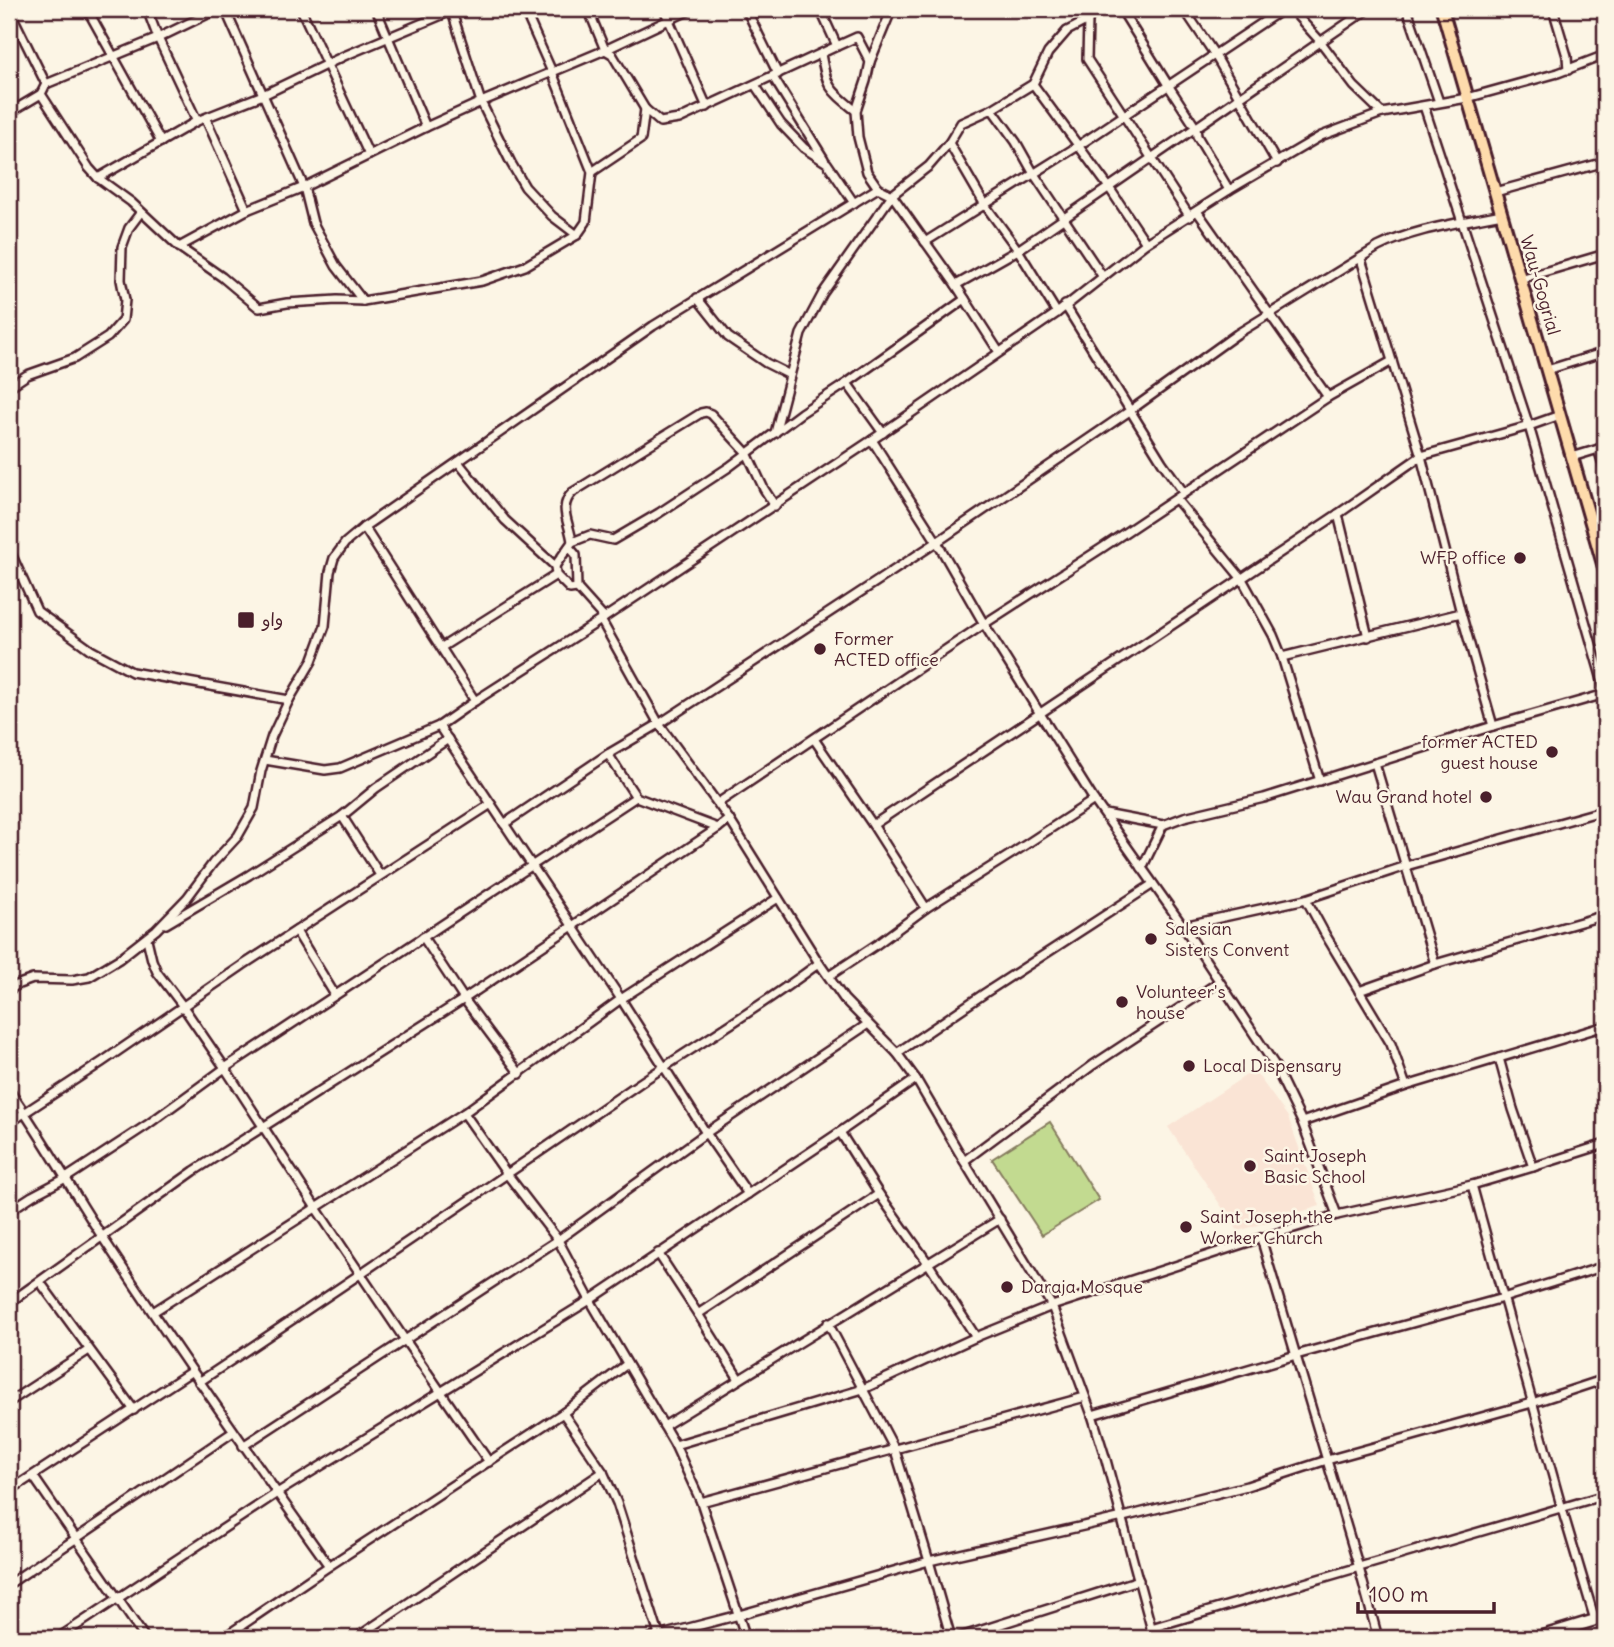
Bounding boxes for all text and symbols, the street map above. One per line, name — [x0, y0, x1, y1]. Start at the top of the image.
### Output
street label: Wau-Gogrial — [1515, 232, 1566, 337]
place label: WFP office — [1420, 546, 1506, 569]
marker: WFP office — [1512, 550, 1528, 566]
place label: واو — [261, 608, 283, 631]
marker: واو — [236, 610, 256, 630]
place label: Former ACTED office — [834, 627, 939, 671]
marker: Former ACTED office — [812, 641, 828, 657]
place label: former ACTED guest house — [1422, 730, 1538, 774]
marker: former ACTED guest house — [1544, 744, 1560, 760]
place label: Wau Grand hotel — [1336, 785, 1472, 808]
marker: Wau Grand hotel — [1478, 789, 1494, 805]
place label: Salesian Sisters Convent — [1165, 917, 1289, 961]
marker: Salesian Sisters Convent — [1143, 931, 1159, 947]
place label: Volunteer's house — [1136, 980, 1226, 1024]
marker: Volunteer's house — [1114, 994, 1130, 1010]
place label: Local Dispensary — [1203, 1054, 1342, 1077]
marker: Local Dispensary — [1181, 1058, 1197, 1074]
place label: Saint Joseph Basic School — [1264, 1144, 1367, 1188]
marker: Saint Joseph Basic School — [1242, 1158, 1258, 1174]
place label: Saint Joseph the Worker Church — [1200, 1205, 1333, 1249]
marker: Saint Joseph the Worker Church — [1178, 1219, 1194, 1235]
place label: Daraja Mosque — [1021, 1275, 1143, 1298]
marker: Daraja Mosque — [999, 1279, 1015, 1295]
scale bar — [1358, 1570, 1495, 1614]
text: 100 m — [1369, 1581, 1428, 1608]

